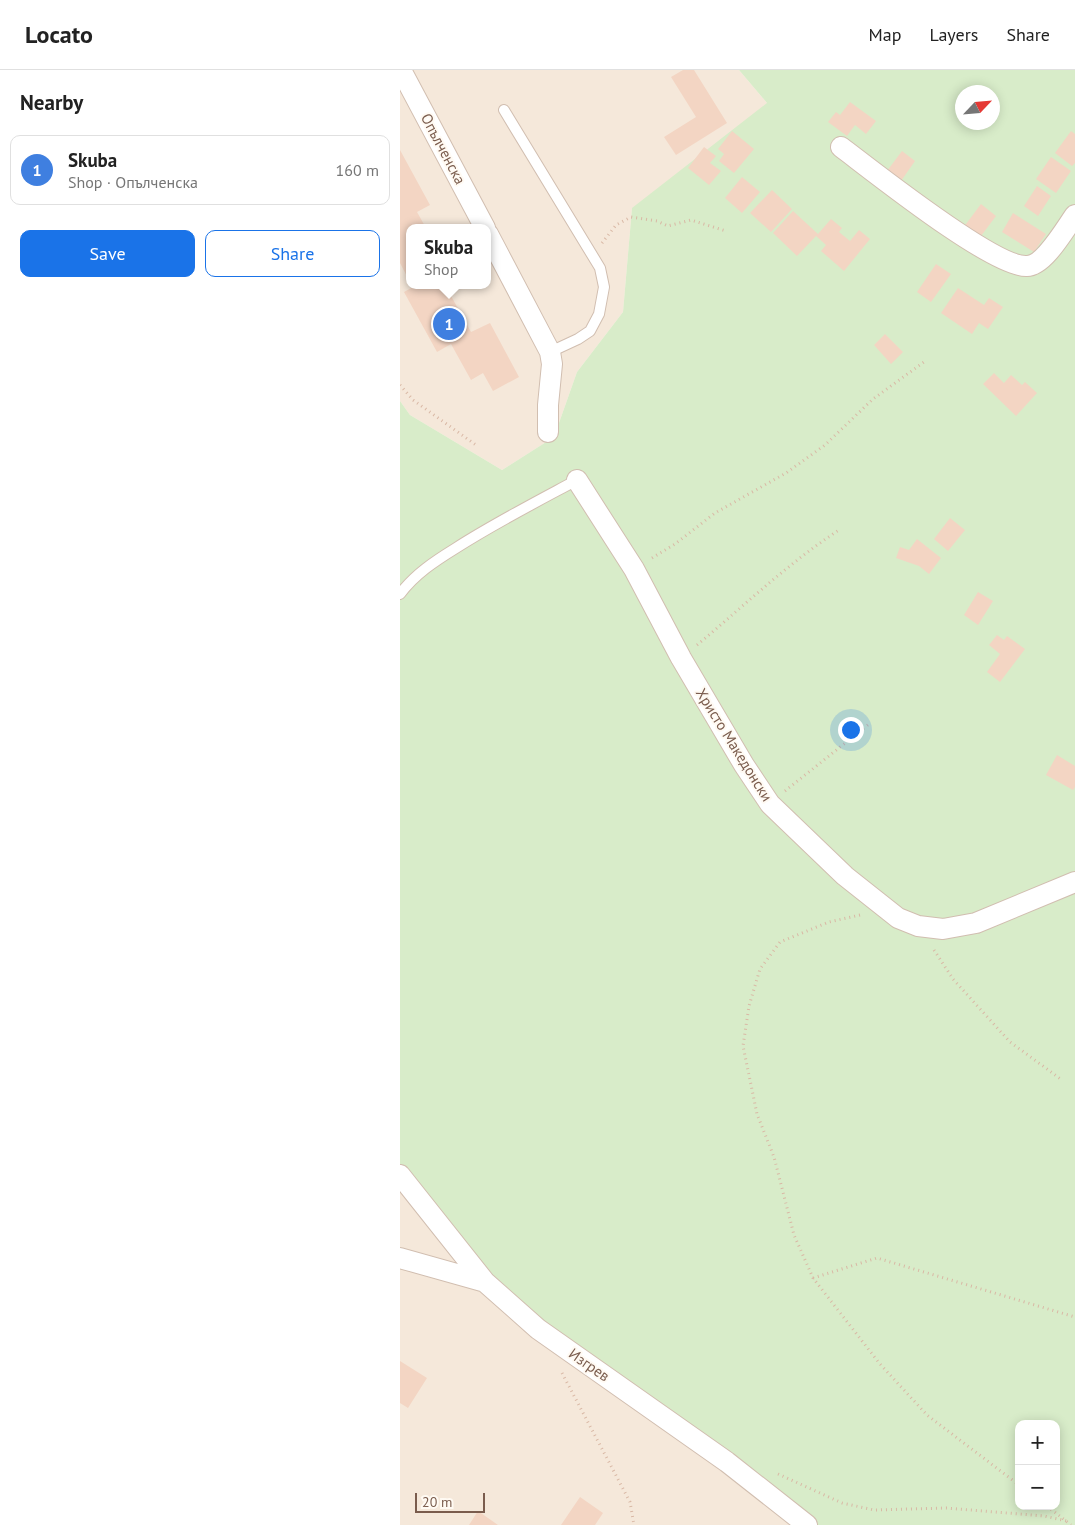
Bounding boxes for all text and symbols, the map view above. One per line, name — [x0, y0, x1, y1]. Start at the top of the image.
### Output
text: Locato — [25, 19, 93, 50]
text: Map — [869, 23, 901, 46]
text: Layers — [929, 23, 978, 46]
text: Share — [1006, 23, 1050, 46]
north arrow — [955, 85, 1000, 130]
text: Nearby — [20, 89, 83, 116]
street label: Опълченска — [417, 110, 470, 187]
text: Skuba — [68, 148, 117, 172]
text: 1 — [32, 160, 42, 180]
text: 160 m — [336, 160, 379, 180]
text: Shop · Опълченска — [68, 172, 198, 192]
popup — [406, 224, 491, 289]
button: Save — [20, 230, 195, 277]
button: Share — [205, 230, 380, 277]
text: Skuba — [424, 235, 473, 259]
text: Shop — [424, 259, 458, 279]
pin: 1 — [433, 305, 465, 343]
street label: Христо Македонски — [692, 685, 777, 805]
your location — [838, 717, 864, 743]
street label: Изгрев — [565, 1344, 613, 1385]
map controls — [1015, 1420, 1060, 1510]
button: + — [1015, 1420, 1060, 1465]
button: − — [1015, 1465, 1060, 1510]
scale bar — [415, 1490, 485, 1513]
text: 20 m — [422, 1493, 452, 1511]

